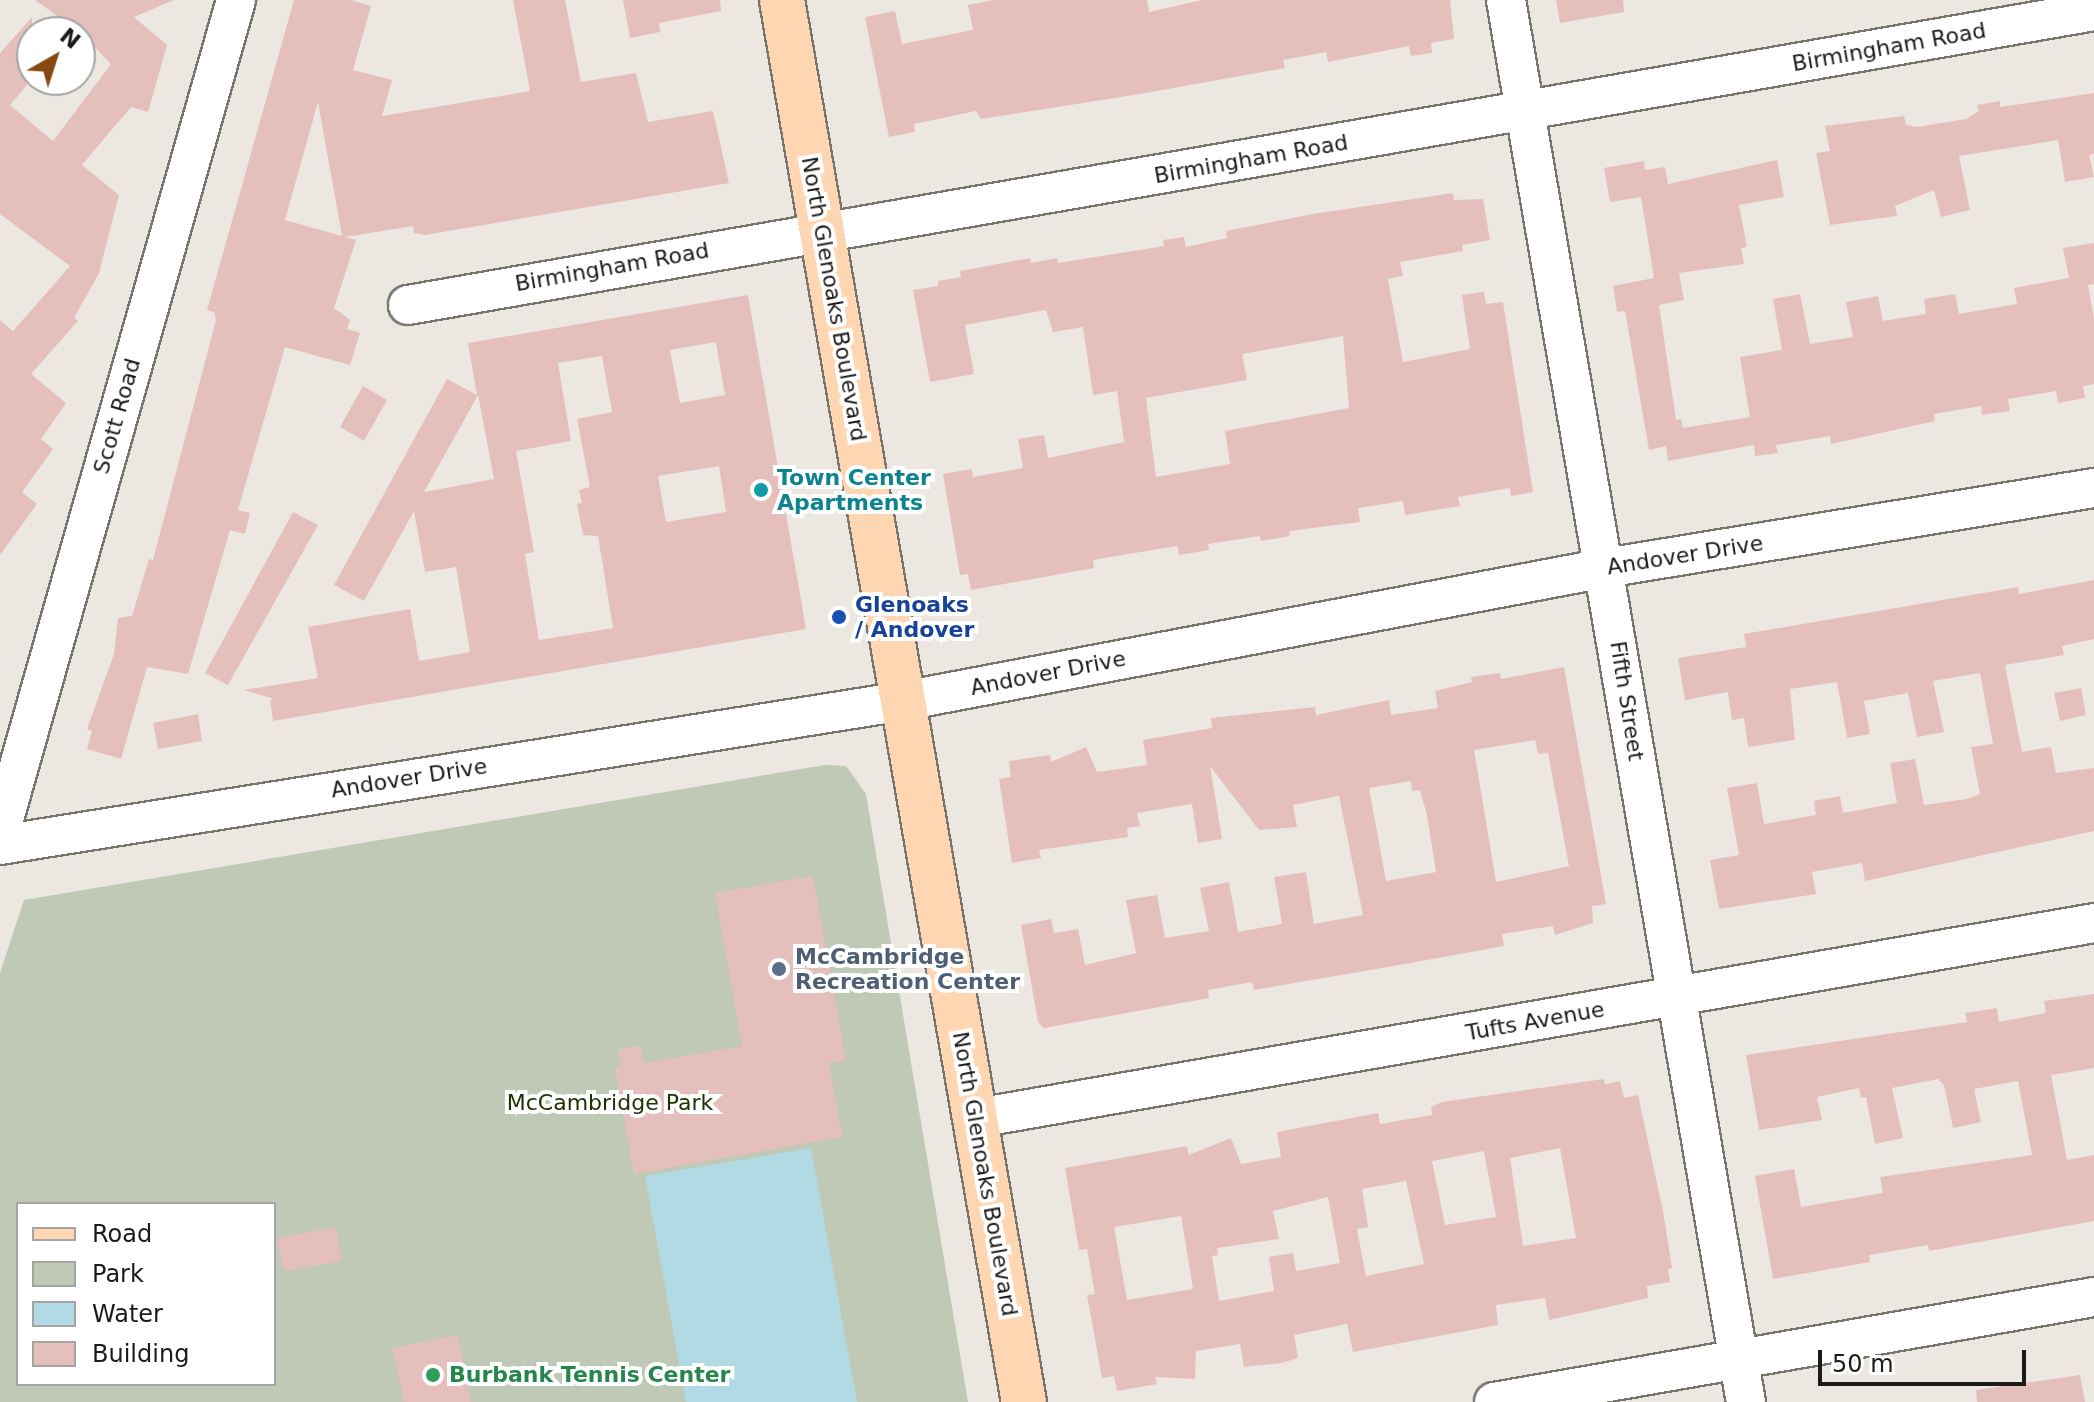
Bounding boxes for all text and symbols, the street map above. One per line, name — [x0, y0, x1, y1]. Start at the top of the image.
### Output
north arrow — [16, 16, 96, 96]
street label: Birmingham Road — [1790, 17, 1988, 77]
text: N — [55, 23, 85, 54]
street label: Birmingham Road — [1152, 129, 1350, 189]
street label: North Glenoaks Boulevard — [796, 155, 872, 443]
street label: Birmingham Road — [513, 237, 711, 297]
street label: Scott Road — [88, 355, 146, 477]
place label: Town Center Apartments — [777, 464, 931, 516]
marker: Town Center Apartments — [752, 481, 770, 499]
street label: Andover Drive — [1605, 530, 1765, 580]
place label: Glenoaks / Andover — [855, 591, 974, 642]
marker: Glenoaks / Andover — [830, 608, 848, 626]
street label: Fifth Street — [1605, 639, 1649, 763]
street label: Andover Drive — [968, 645, 1128, 701]
street label: Andover Drive — [329, 753, 489, 803]
place label: McCambridge Recreation Center — [795, 943, 1020, 994]
marker: McCambridge Recreation Center — [770, 960, 788, 978]
street label: Tufts Avenue — [1464, 996, 1606, 1046]
street label: North Glenoaks Boulevard — [947, 1030, 1023, 1318]
park label: McCambridge Park — [507, 1090, 713, 1116]
legend — [16, 1202, 276, 1386]
text: Road — [92, 1220, 152, 1248]
text: Park — [92, 1260, 144, 1288]
text: Water — [92, 1300, 163, 1328]
scale bar — [1822, 1334, 2030, 1384]
text: Building — [92, 1340, 189, 1368]
text: 50 m — [1832, 1350, 1894, 1378]
place label: Burbank Tennis Center — [449, 1362, 730, 1388]
marker: Burbank Tennis Center — [424, 1366, 442, 1384]

